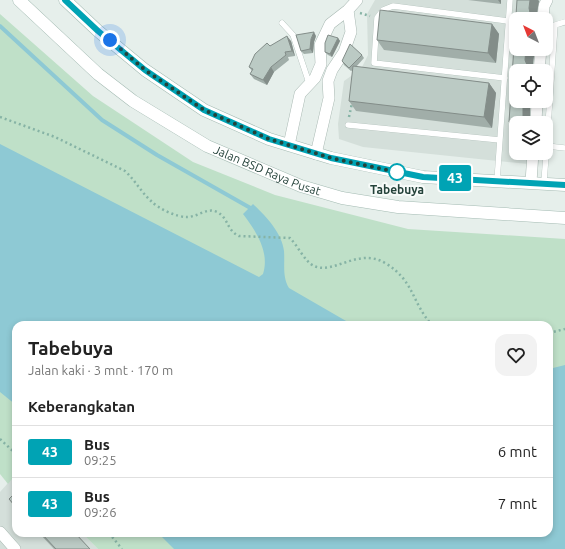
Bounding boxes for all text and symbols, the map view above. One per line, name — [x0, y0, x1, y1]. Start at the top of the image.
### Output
north arrow — [509, 12, 553, 56]
map controls — [509, 12, 553, 160]
your location — [100, 30, 120, 50]
button: locate — [509, 64, 553, 108]
button: layers — [509, 116, 553, 160]
street label: Jalan BSD Raya Pusat — [212, 143, 323, 197]
marker: Tabebuya — [388, 163, 406, 181]
line badge: 43 — [437, 165, 473, 191]
text: 43 — [447, 170, 463, 186]
place label: Tabebuya — [370, 183, 424, 196]
button: heart — [495, 334, 537, 376]
text: Tabebuya — [28, 337, 113, 359]
text: Jalan kaki · 3 mnt · 170 m — [28, 363, 173, 377]
text: Keberangkatan — [28, 398, 135, 415]
text: Bus — [84, 436, 110, 453]
text: 6 mnt — [498, 443, 537, 460]
text: 43 — [42, 444, 58, 460]
text: 09:25 — [84, 453, 117, 467]
text: Bus — [84, 488, 110, 505]
text: 7 mnt — [498, 495, 537, 512]
text: 43 — [42, 496, 58, 512]
text: 09:26 — [84, 505, 117, 519]

